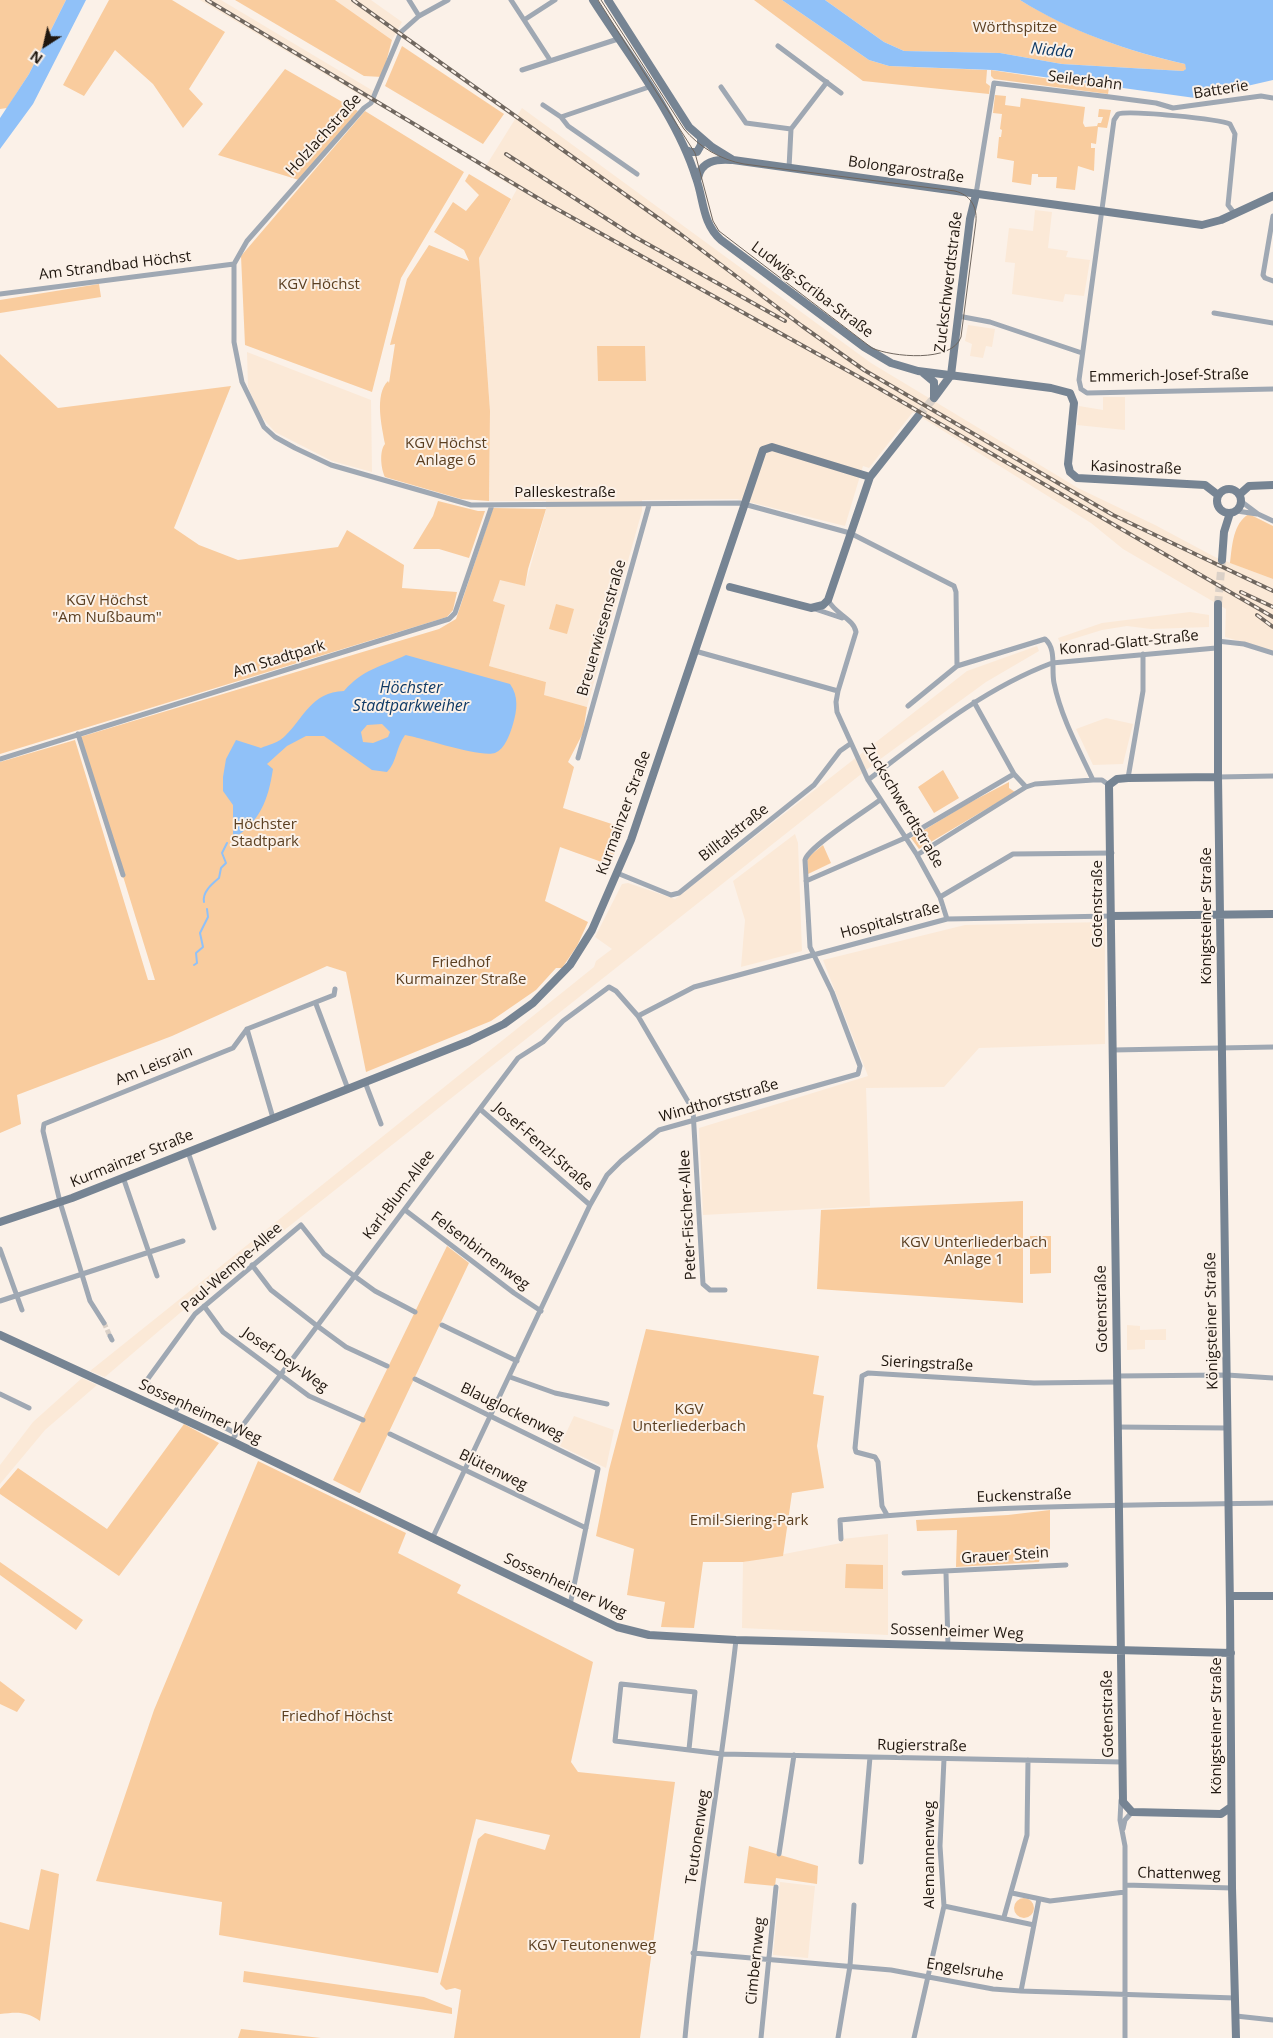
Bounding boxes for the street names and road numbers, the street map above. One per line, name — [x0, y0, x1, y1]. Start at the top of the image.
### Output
street label: Seilerbahn — [1047, 68, 1123, 94]
street label: Batterie — [1192, 77, 1250, 103]
street label: Holzlachstraße — [282, 90, 366, 180]
street label: Bolongarostraße — [847, 153, 965, 187]
street label: Zuckschwerdtstraße — [931, 211, 967, 353]
street label: Ludwig-Scriba-Straße — [747, 238, 877, 342]
street label: Am Strandbad Höchst — [38, 248, 192, 284]
street label: Emmerich-Josef-Straße — [1089, 366, 1249, 386]
street label: Kasinostraße — [1090, 457, 1182, 479]
street label: Palleskestraße — [514, 484, 616, 502]
street label: Breuerwiesenstraße — [574, 558, 630, 698]
street label: Konrad-Glatt-Straße — [1058, 627, 1200, 659]
street label: Am Stadtpark — [231, 636, 327, 682]
street label: Zuckschwerdtstraße — [859, 741, 947, 871]
street label: Kurmainzer Straße — [593, 748, 655, 878]
street label: Billtalstraße — [696, 800, 772, 866]
street label: Königsteiner Straße — [1198, 847, 1216, 985]
street label: Gotenstraße — [1089, 860, 1107, 948]
street label: Hospitalstraße — [838, 899, 942, 943]
street label: Am Leisrain — [113, 1042, 195, 1090]
street label: Windthorststraße — [657, 1075, 781, 1127]
street label: Josef-Fenzl-Straße — [490, 1099, 596, 1195]
street label: Kurmainzer Straße — [68, 1126, 196, 1192]
street label: Karl-Blum-Allee — [359, 1147, 439, 1243]
street label: Peter-Fischer-Allee — [676, 1149, 700, 1281]
street label: Felsenbirnenweg — [427, 1208, 533, 1294]
street label: Paul-Wempe-Allee — [178, 1219, 286, 1317]
street label: Königsteiner Straße — [1202, 1252, 1222, 1390]
street label: Gotenstraße — [1092, 1265, 1112, 1353]
street label: Josef-Dey-Weg — [239, 1324, 331, 1396]
street label: Sieringstraße — [880, 1353, 974, 1375]
street label: Sossenheimer Weg — [136, 1376, 264, 1448]
street label: Blauglockenweg — [457, 1379, 567, 1445]
street label: Blütenweg — [456, 1446, 530, 1494]
street label: Euckenstraße — [976, 1485, 1072, 1507]
street label: Grauer Stein — [960, 1544, 1050, 1568]
street label: Sossenheimer Weg — [501, 1550, 629, 1622]
street label: Sossenheimer Weg — [890, 1621, 1024, 1643]
street label: Königsteiner Straße — [1208, 1657, 1226, 1795]
street label: Gotenstraße — [1098, 1670, 1118, 1758]
street label: Rugierstraße — [877, 1736, 967, 1756]
street label: Teutonenweg — [682, 1789, 714, 1885]
street label: Alemannenweg — [921, 1801, 939, 1909]
street label: Chattenweg — [1137, 1864, 1221, 1884]
street label: Cimbernweg — [742, 1916, 770, 2006]
street label: Engelsruhe — [925, 1955, 1005, 1985]

